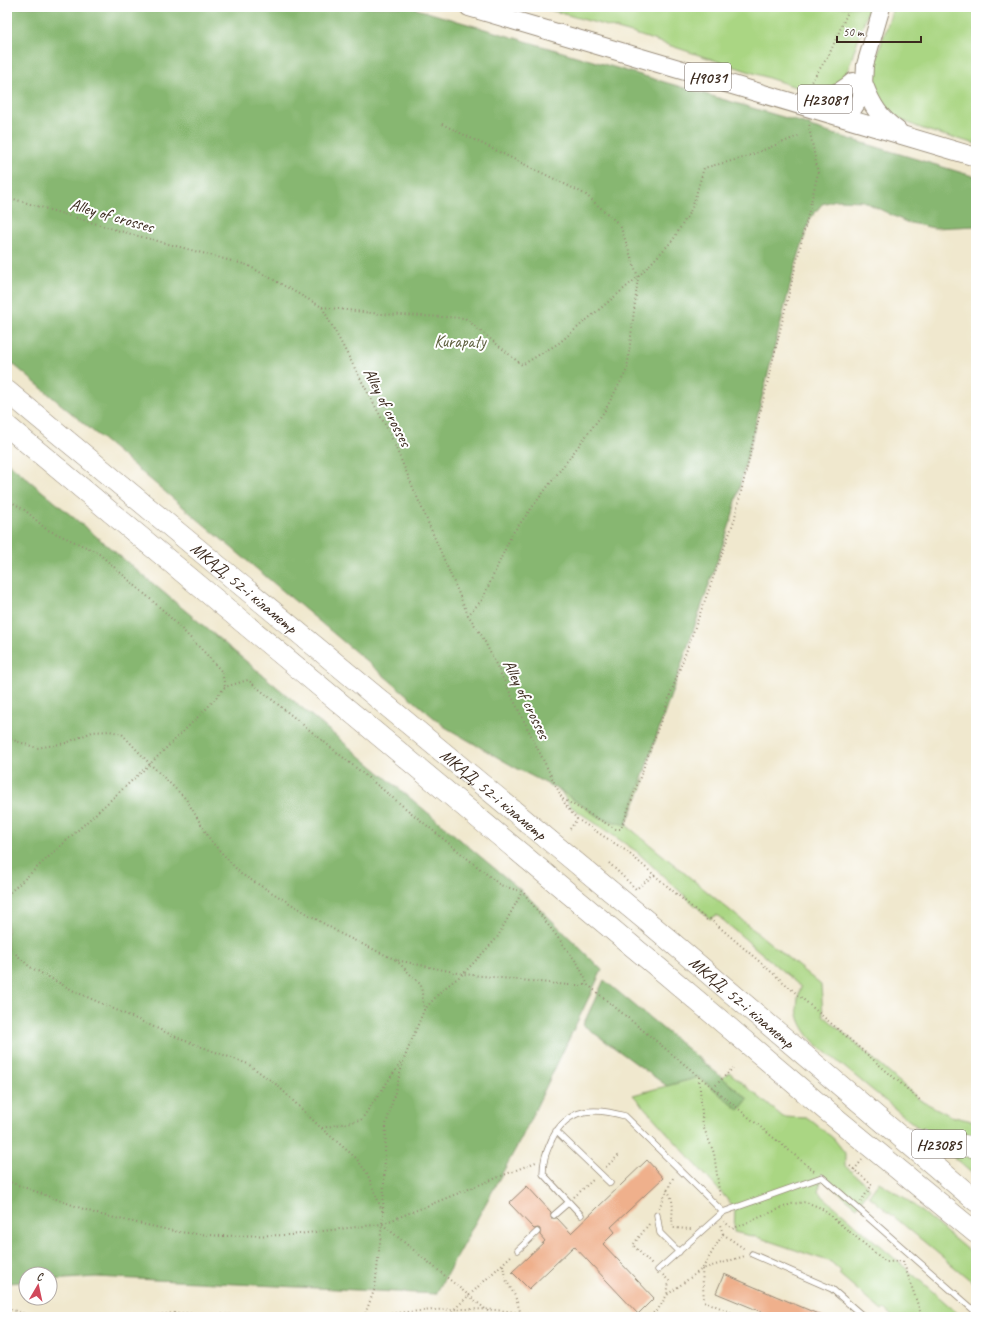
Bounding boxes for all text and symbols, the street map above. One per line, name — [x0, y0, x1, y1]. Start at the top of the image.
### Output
scale bar — [837, 18, 921, 44]
text: 50 m — [843, 24, 865, 40]
road number: Н9031 — [685, 63, 731, 91]
road number: Н23081 — [798, 85, 852, 113]
street label: Alley of crosses — [68, 194, 158, 238]
park label: Kurapaty — [434, 331, 487, 352]
street label: Alley of crosses — [359, 364, 417, 452]
street label: МКАД, 52-і кіламетр — [186, 538, 303, 639]
street label: Alley of crosses — [498, 656, 556, 744]
street label: МКАД, 52-і кіламетр — [436, 744, 552, 846]
street label: МКАД, 52-і кіламетр — [685, 952, 800, 1054]
road number: Н23085 — [912, 1130, 966, 1158]
north arrow — [18, 1266, 58, 1306]
text: С — [36, 1269, 45, 1284]

